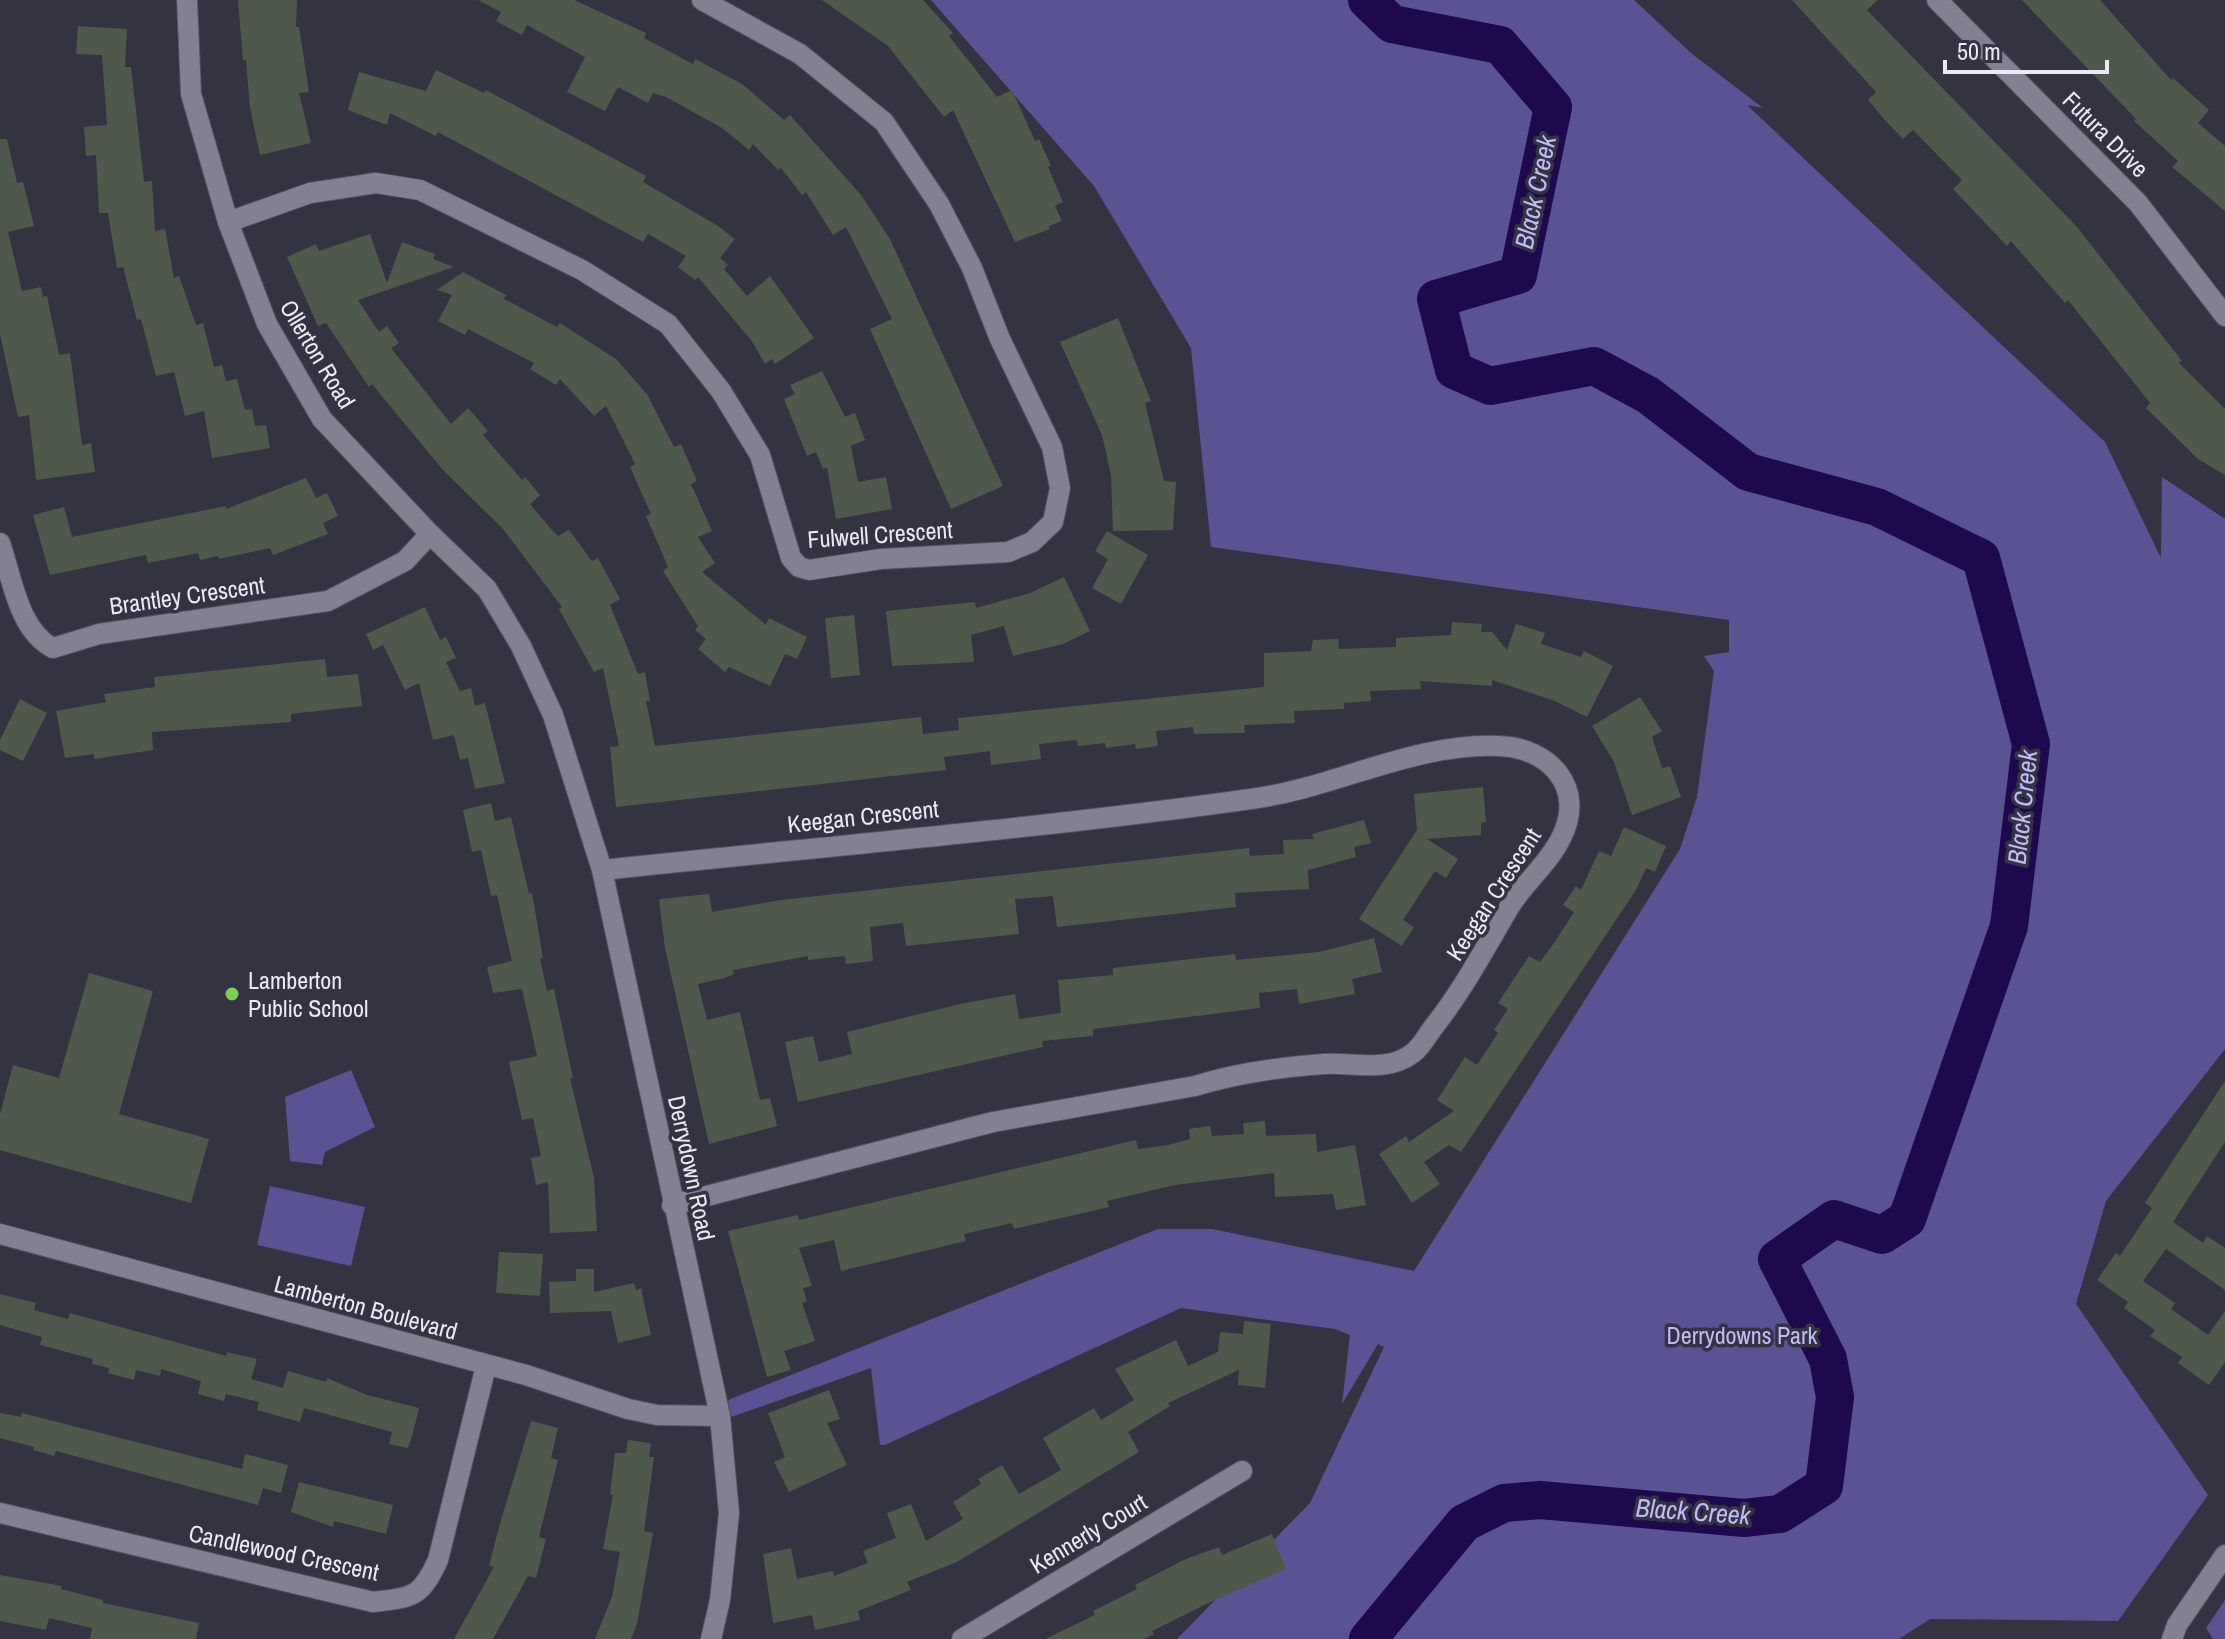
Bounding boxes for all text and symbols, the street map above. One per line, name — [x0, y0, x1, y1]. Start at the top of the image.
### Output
scale bar — [1945, 24, 2107, 74]
text: 50 m — [1957, 35, 2001, 67]
street label: Futura Drive — [2056, 84, 2156, 184]
water label: Black Creek — [1506, 131, 1564, 252]
street label: Ollerton Road — [273, 294, 363, 414]
street label: Fulwell Crescent — [806, 513, 954, 555]
street label: Brantley Crescent — [107, 568, 267, 622]
water label: Black Creek — [1999, 747, 2046, 866]
street label: Keegan Crescent — [786, 792, 941, 840]
street label: Keegan Crescent — [1438, 821, 1548, 966]
place label: Lamberton Public School — [248, 964, 368, 1024]
marker: Lamberton Public School — [223, 985, 241, 1003]
street label: Derrydown Road — [661, 1092, 723, 1244]
street label: Lamberton Boulevard — [271, 1267, 461, 1347]
park label: Derrydowns Park — [1667, 1319, 1818, 1351]
street label: Kennerly Court — [1024, 1485, 1153, 1581]
water label: Black Creek — [1634, 1490, 1753, 1533]
street label: Candlewood Crescent — [186, 1516, 383, 1588]

